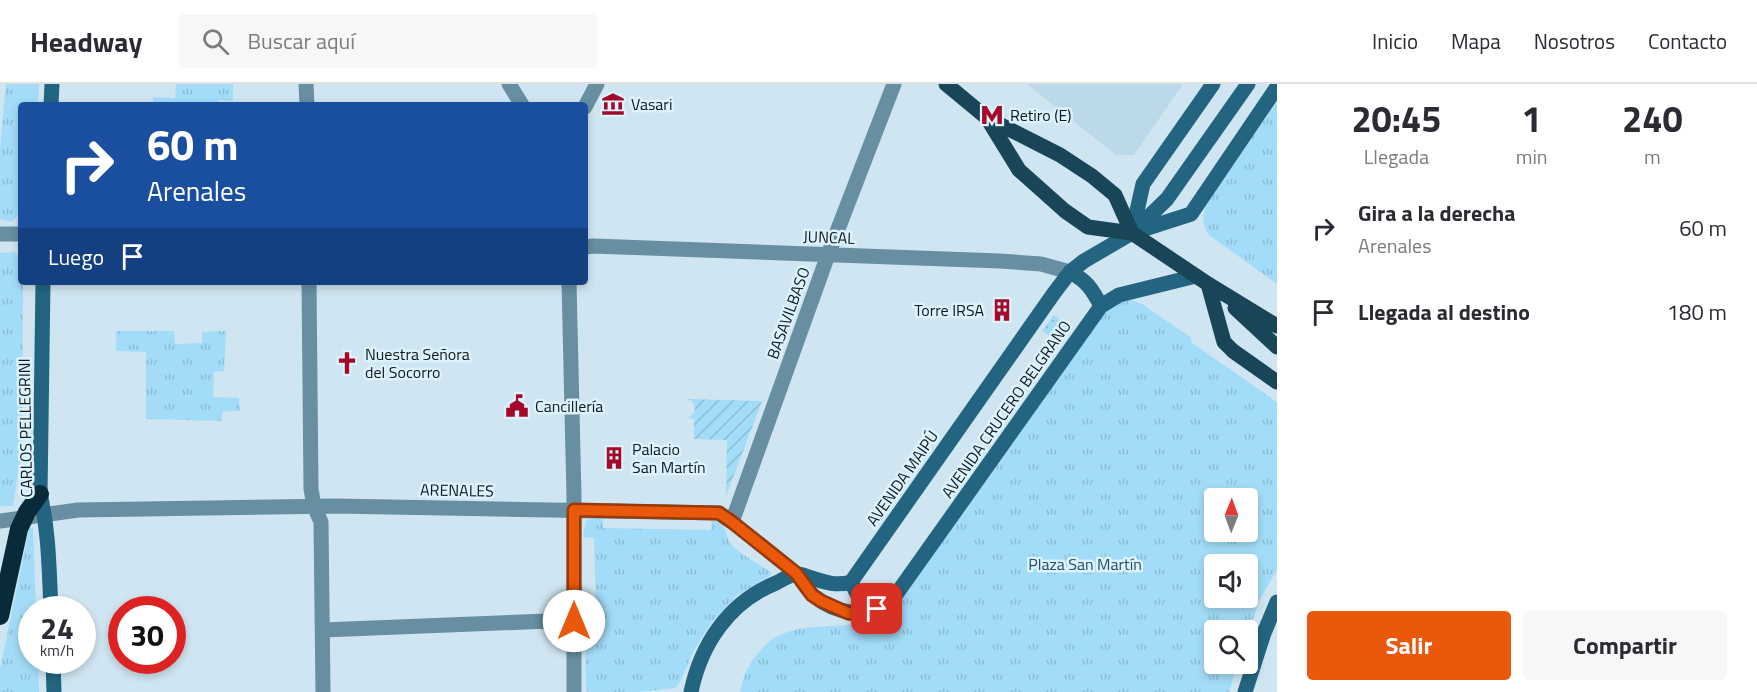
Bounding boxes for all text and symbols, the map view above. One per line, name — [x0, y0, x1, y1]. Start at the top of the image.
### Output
search box — [178, 14, 598, 68]
text: Headway — [30, 20, 142, 63]
text: Buscar aquí — [247, 24, 355, 58]
icon: search — [199, 25, 232, 58]
text: Inicio — [1372, 25, 1418, 57]
text: Mapa — [1451, 25, 1501, 57]
text: Nosotros — [1534, 25, 1615, 57]
text: Contacto — [1648, 25, 1727, 57]
museum icon: Vasari — [600, 91, 626, 117]
text: 20:45 — [1351, 91, 1441, 146]
text: 1 — [1522, 91, 1542, 146]
text: 240 — [1622, 91, 1683, 146]
place label: Vasari — [631, 92, 672, 116]
metro station icon: Retiro (E) — [979, 102, 1005, 128]
place label: Retiro (E) — [1010, 103, 1072, 127]
text: 60 m — [147, 112, 239, 176]
icon: right — [48, 126, 126, 204]
text: Llegada — [1364, 141, 1429, 172]
text: min — [1516, 141, 1548, 172]
text: m — [1644, 141, 1661, 172]
text: Arenales — [147, 170, 246, 211]
text: Gira a la derecha — [1358, 196, 1515, 230]
text: 60 m — [1679, 211, 1727, 245]
icon: right — [1307, 212, 1340, 245]
street label: JUNCAL — [803, 224, 856, 250]
text: Arenales — [1358, 230, 1432, 261]
text: Luego — [48, 240, 104, 274]
icon: arrive — [116, 240, 149, 273]
street label: BASAVILBASO — [760, 264, 816, 362]
text: Llegada al destino — [1358, 295, 1530, 329]
text: 180 m — [1667, 295, 1727, 329]
icon: arrive — [1307, 296, 1340, 329]
building icon: Torre IRSA — [989, 297, 1015, 323]
place label: Torre IRSA — [914, 298, 984, 322]
street label: AVENIDA CRUCERO BELGRANO — [935, 315, 1077, 503]
place label: Nuestra Señora del Socorro — [365, 342, 470, 384]
church icon: Nuestra Señora del Socorro — [334, 350, 360, 376]
street label: CARLOS PELLEGRINI — [12, 358, 38, 498]
public building icon: Cancillería — [504, 393, 530, 419]
place label: Cancillería — [535, 394, 603, 418]
street label: AVENIDA MAIPÚ — [860, 425, 944, 531]
place label: Palacio San Martín — [632, 437, 706, 479]
building icon: Palacio San Martín — [601, 445, 627, 471]
street label: ARENALES — [420, 477, 494, 503]
north arrow — [1204, 488, 1258, 542]
map controls — [1204, 488, 1258, 674]
park label: Plaza San Martín — [1028, 552, 1142, 576]
button: sound — [1204, 554, 1258, 608]
pin — [851, 583, 902, 634]
position arrow — [542, 589, 606, 653]
icon: arrive — [860, 592, 893, 625]
speed limit sign: 30 — [108, 596, 186, 674]
text: 24 — [40, 605, 74, 651]
button: Salir — [1307, 611, 1511, 680]
button: Compartir — [1523, 611, 1727, 680]
button: search — [1204, 620, 1258, 674]
text: km/h — [40, 639, 74, 662]

